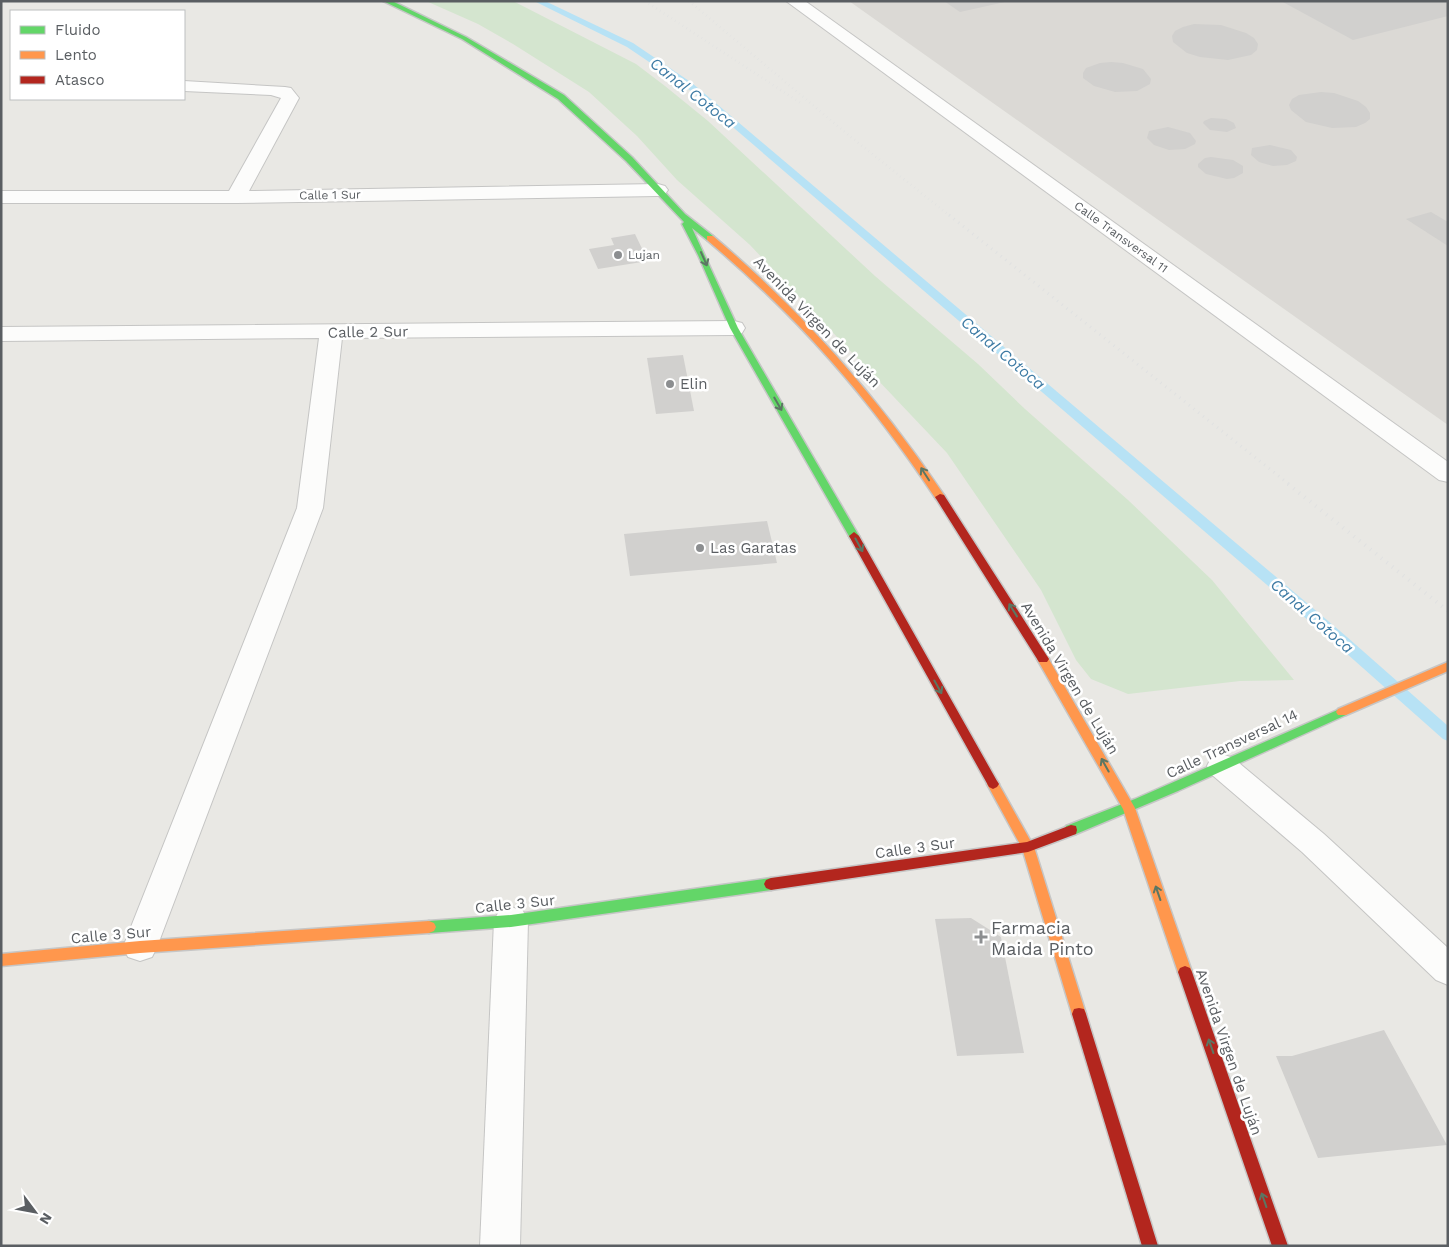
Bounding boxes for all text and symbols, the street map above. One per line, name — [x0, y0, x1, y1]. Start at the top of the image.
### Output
legend — [10, 10, 185, 100]
text: Fluido — [55, 21, 100, 39]
text: Lento — [55, 46, 97, 64]
water label: Canal Cotoca — [646, 54, 740, 133]
text: Atasco — [55, 71, 104, 89]
street label: Calle 1 Sur — [299, 187, 361, 203]
street label: Calle Transversal 11 — [1072, 198, 1170, 276]
place label: Lujan — [628, 248, 660, 262]
marker: Lujan — [612, 249, 624, 261]
one-way arrow — [700, 251, 710, 266]
street label: Avenida Virgen de Luján — [750, 253, 884, 391]
water label: Canal Cotoca — [957, 312, 1049, 394]
street label: Calle 2 Sur — [328, 322, 408, 342]
place label: Elin — [680, 375, 707, 393]
marker: Elin — [664, 378, 676, 390]
one-way arrow — [774, 396, 784, 410]
one-way arrow — [920, 467, 930, 481]
one-way arrow — [854, 537, 864, 552]
place label: Las Garatas — [710, 539, 797, 557]
marker: Las Garatas — [694, 542, 706, 554]
water label: Canal Cotoca — [1267, 575, 1358, 657]
street label: Avenida Virgen de Luján — [1017, 598, 1123, 758]
one-way arrow — [1008, 604, 1018, 618]
one-way arrow — [934, 679, 944, 693]
street label: Calle Transversal 14 — [1163, 706, 1301, 782]
one-way arrow — [1100, 758, 1110, 773]
street label: Calle 3 Sur — [874, 833, 956, 863]
one-way arrow — [1153, 885, 1162, 901]
street label: Calle 3 Sur — [474, 891, 556, 917]
place label: Farmacia Maida Pinto — [991, 917, 1094, 959]
street label: Calle 3 Sur — [70, 923, 152, 947]
marker: Farmacia Maida Pinto — [975, 931, 987, 943]
street label: Avenida Virgen de Luján — [1192, 966, 1266, 1138]
one-way arrow — [1206, 1039, 1215, 1054]
north arrow — [10, 1187, 60, 1237]
one-way arrow — [1259, 1192, 1268, 1208]
text: N — [36, 1210, 56, 1228]

